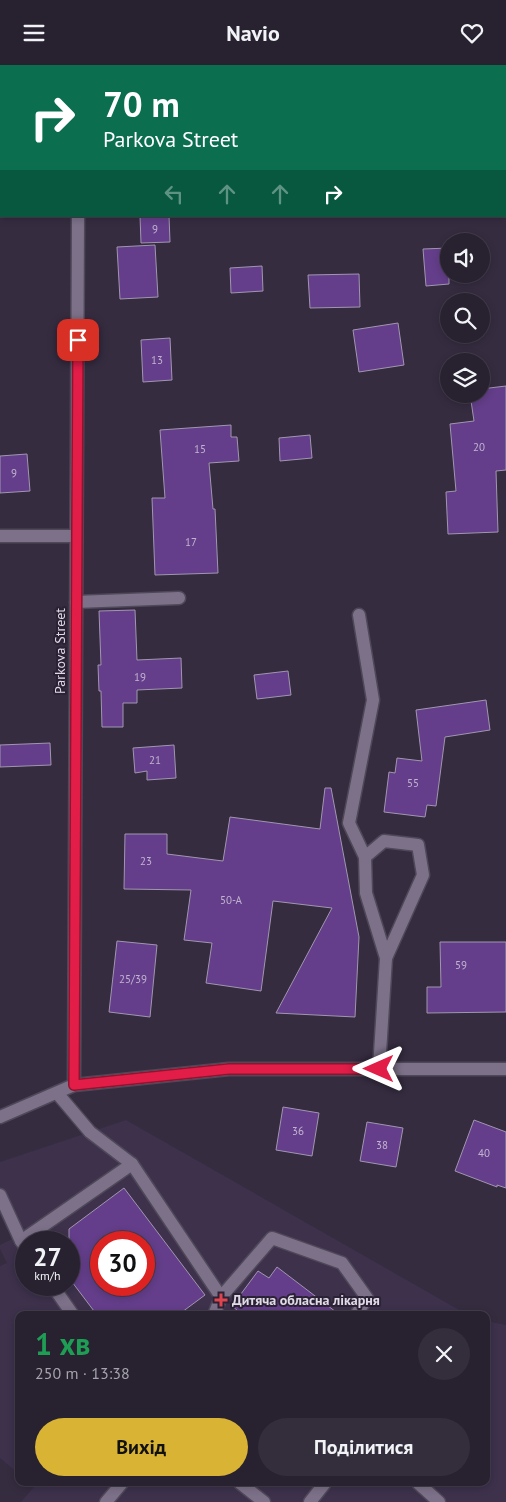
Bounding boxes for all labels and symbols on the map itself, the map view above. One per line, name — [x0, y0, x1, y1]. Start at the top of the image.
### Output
house number: 9 — [152, 222, 158, 236]
pin — [57, 319, 99, 361]
house number: 13 — [151, 353, 163, 367]
house number: 20 — [473, 440, 485, 454]
house number: 15 — [194, 442, 206, 456]
house number: 9 — [11, 466, 17, 480]
house number: 17 — [185, 535, 197, 549]
street label: Parkova Street — [51, 608, 69, 694]
house number: 19 — [134, 670, 146, 684]
house number: 21 — [149, 753, 161, 767]
house number: 55 — [407, 776, 419, 790]
house number: 23 — [140, 854, 152, 868]
house number: 50-А — [220, 893, 243, 907]
house number: 59 — [455, 958, 467, 972]
house number: 25/39 — [119, 972, 147, 986]
position arrow — [352, 1042, 404, 1094]
house number: 36 — [292, 1124, 304, 1138]
house number: 38 — [376, 1138, 388, 1152]
house number: 40 — [478, 1146, 490, 1160]
speed limit sign: 30 — [90, 1231, 155, 1296]
place label: Дитяча обласна лікарня — [232, 1291, 380, 1309]
marker: Дитяча обласна лікарня — [214, 1293, 228, 1307]

